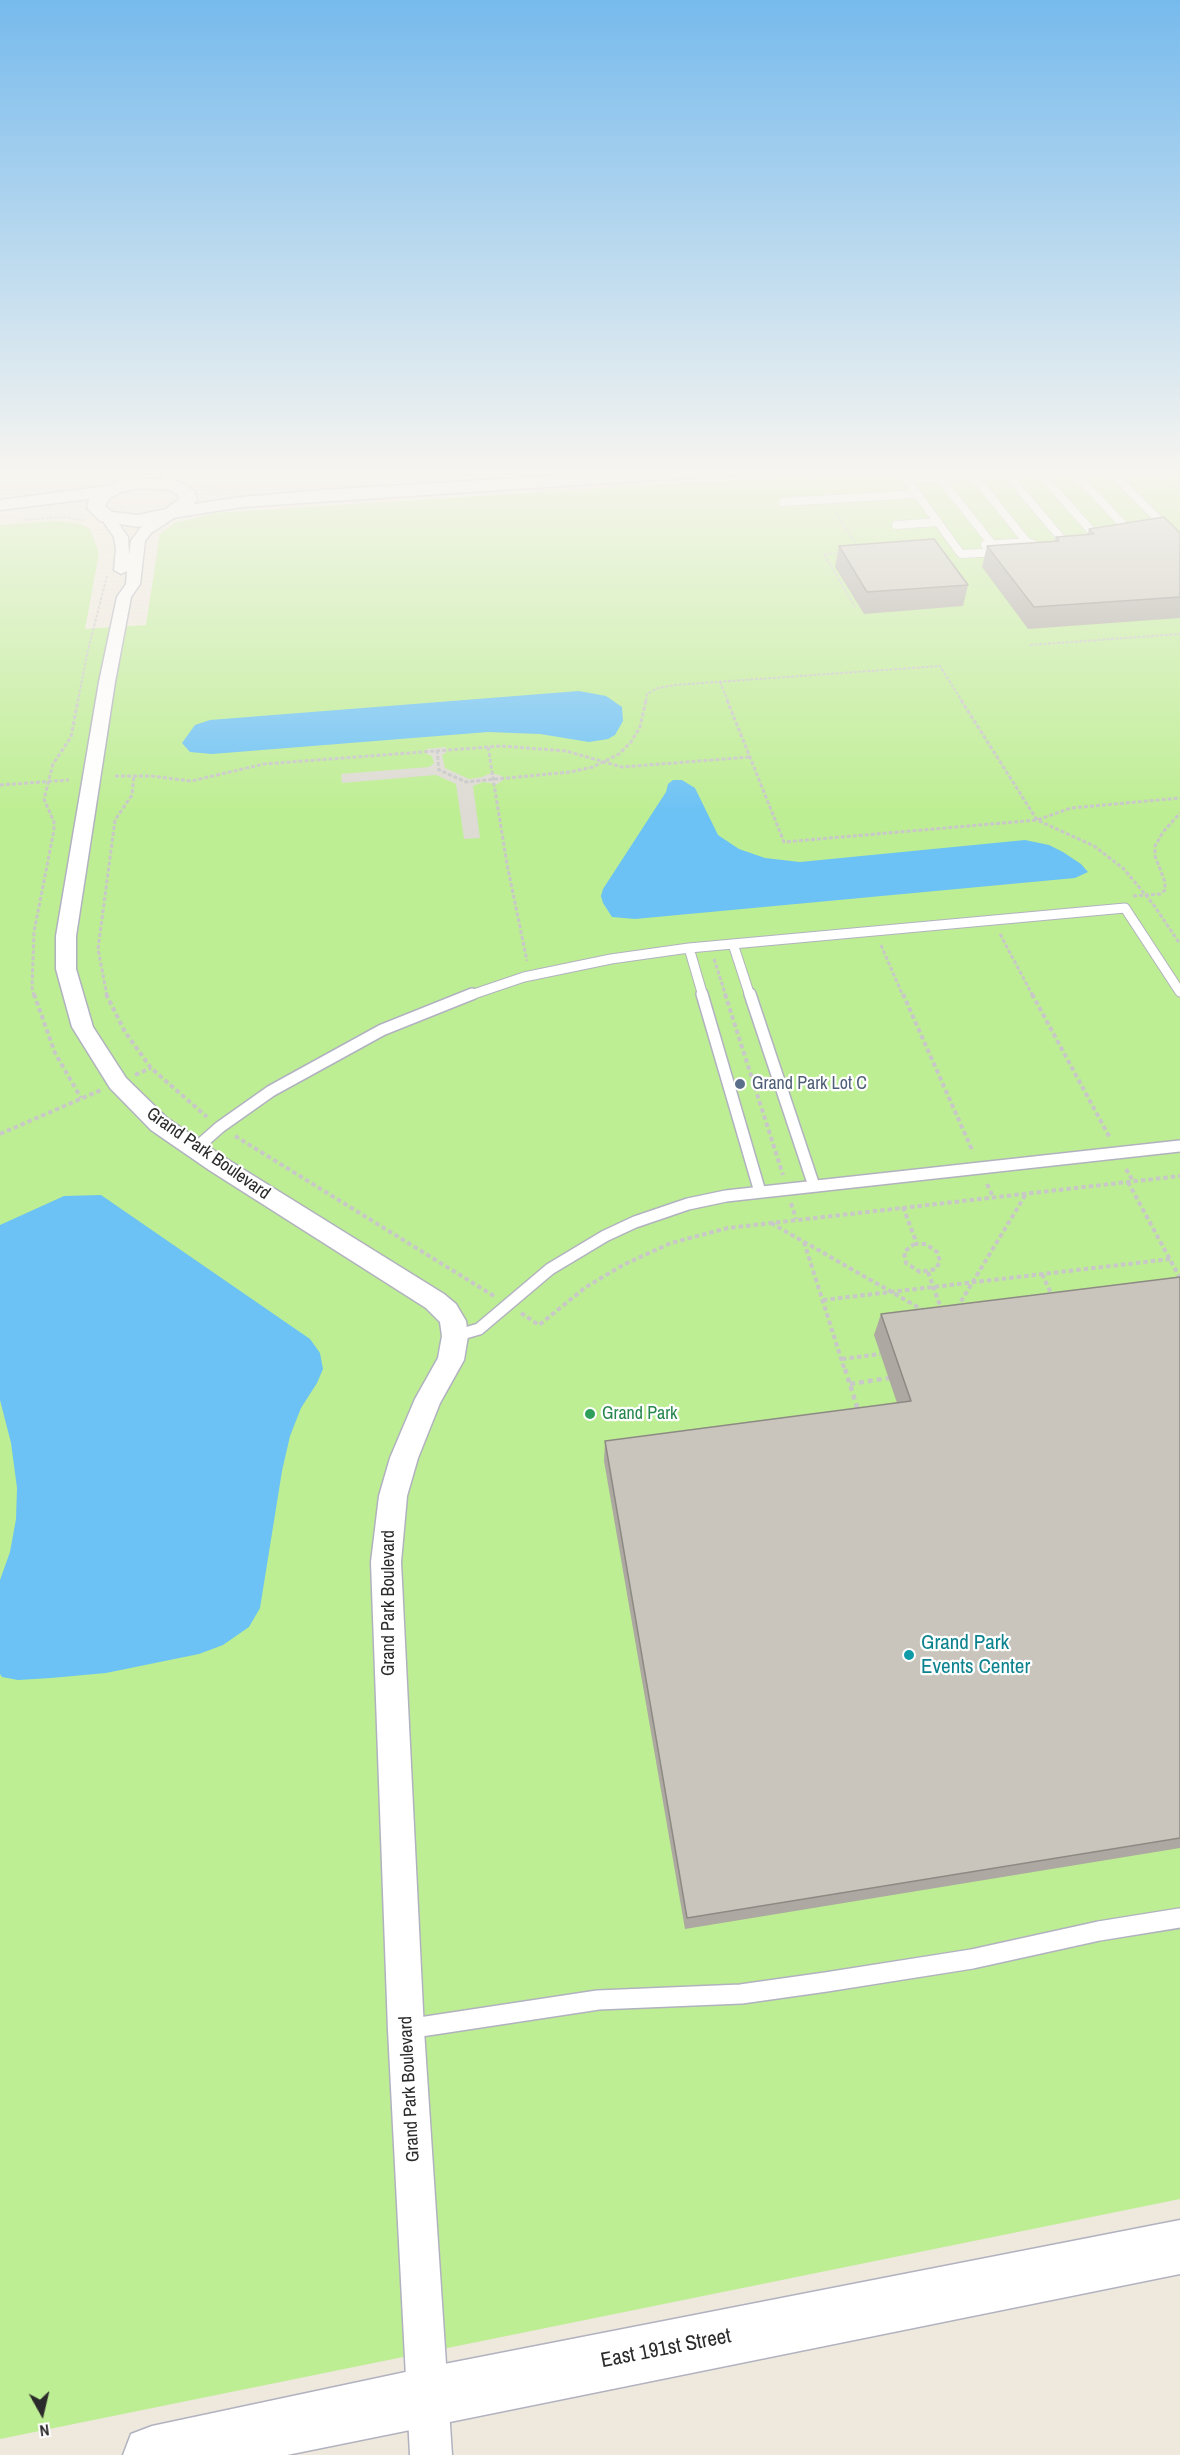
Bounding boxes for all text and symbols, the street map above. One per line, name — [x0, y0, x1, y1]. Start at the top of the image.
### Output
place label: Grand Park Lot C — [752, 1073, 867, 1095]
marker: Grand Park Lot C — [733, 1077, 747, 1091]
street label: Grand Park Boulevard — [142, 1103, 274, 1205]
place label: Grand Park — [602, 1403, 677, 1425]
marker: Grand Park — [583, 1407, 597, 1421]
street label: Grand Park Boulevard — [378, 1530, 400, 1676]
place label: Grand Park Events Center — [921, 1630, 1030, 1680]
marker: Grand Park Events Center — [902, 1648, 916, 1662]
street label: Grand Park Boulevard — [395, 2016, 425, 2162]
street label: East 191st Street — [599, 2324, 733, 2374]
north arrow — [12, 2383, 72, 2443]
text: N — [38, 2419, 51, 2442]

